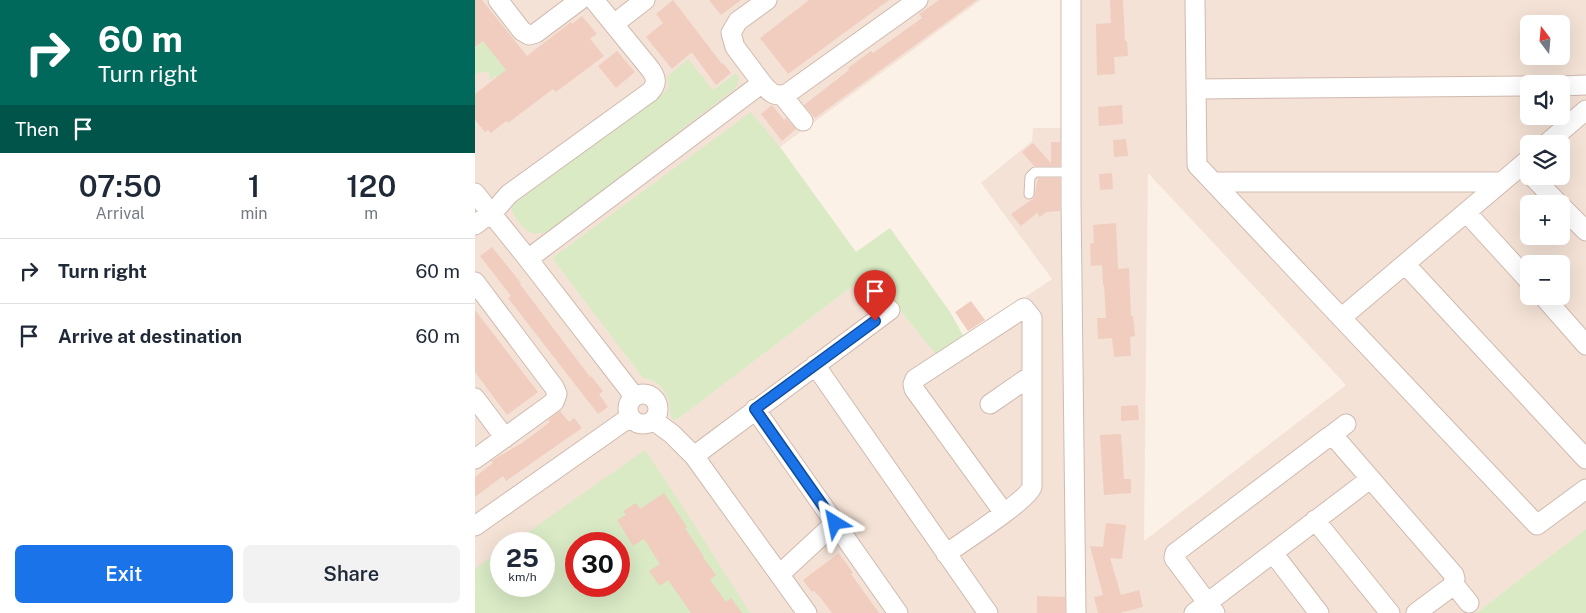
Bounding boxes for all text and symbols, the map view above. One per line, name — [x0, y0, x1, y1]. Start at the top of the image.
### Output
north arrow — [1520, 15, 1570, 65]
map controls — [1520, 15, 1570, 305]
text: 60 m — [98, 19, 183, 60]
icon: right — [15, 20, 80, 85]
text: Turn right — [98, 61, 198, 87]
button: sound — [1520, 75, 1570, 125]
icon: arrive — [69, 115, 97, 143]
text: Then — [15, 118, 59, 140]
button: layers — [1520, 135, 1570, 185]
text: 07:50 — [79, 168, 162, 204]
text: 1 — [248, 168, 260, 204]
text: 120 — [346, 168, 396, 204]
button: + — [1520, 195, 1570, 245]
text: Arrival — [96, 204, 145, 223]
text: min — [240, 204, 268, 223]
text: m — [364, 204, 378, 223]
button: − — [1520, 255, 1570, 305]
icon: right — [15, 257, 43, 285]
text: Turn right — [58, 260, 147, 282]
text: 60 m — [416, 260, 460, 282]
pin — [854, 270, 896, 321]
icon: arrive — [861, 277, 889, 305]
icon: arrive — [15, 322, 43, 350]
text: Arrive at destination — [58, 325, 242, 347]
text: 60 m — [416, 325, 460, 347]
position arrow — [808, 496, 860, 548]
speed limit sign: 30 — [565, 532, 630, 597]
text: 25 — [506, 543, 539, 573]
button: Exit — [15, 545, 233, 603]
button: Share — [243, 545, 460, 603]
text: km/h — [508, 570, 537, 584]

